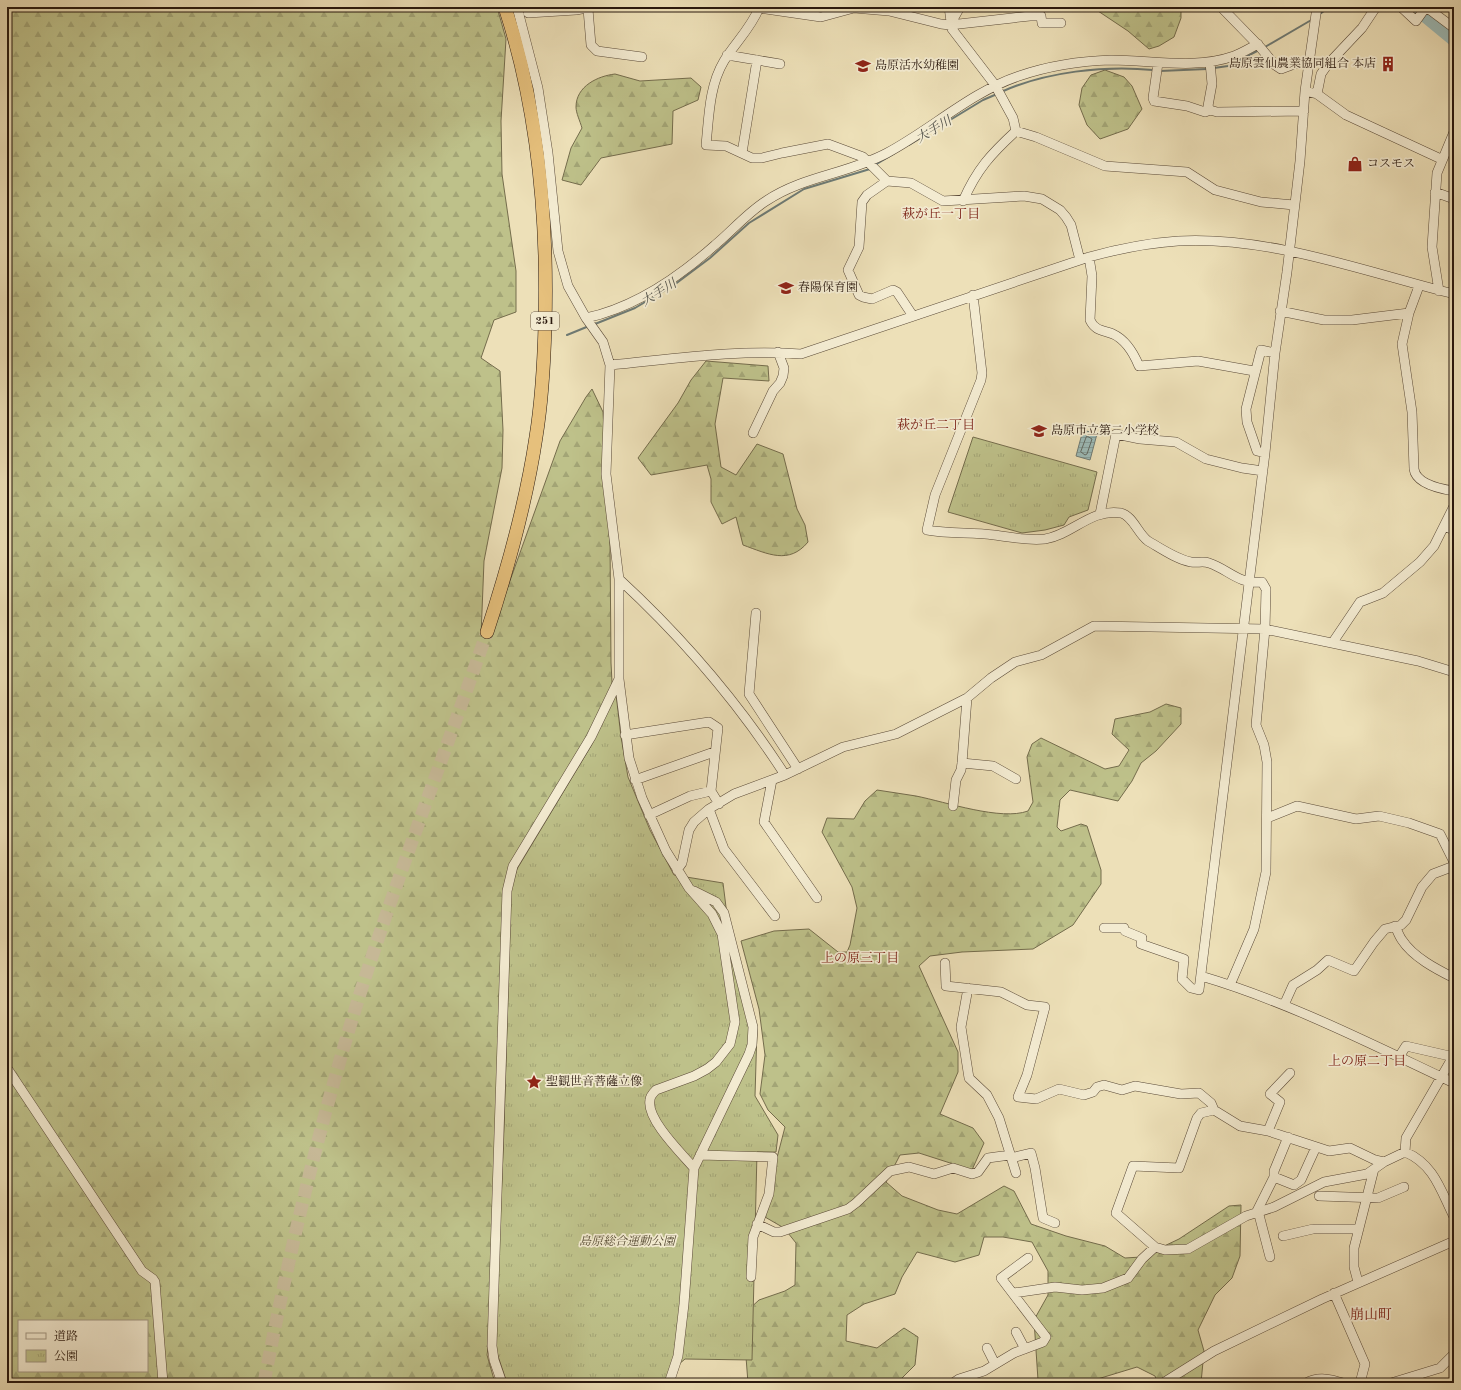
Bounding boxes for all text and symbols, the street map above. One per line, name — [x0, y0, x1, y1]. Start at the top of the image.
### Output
building icon: 島原雲仙農業協同組合 本店 — [1379, 55, 1397, 73]
place label: 島原雲仙農業協同組合 本店 — [1229, 56, 1376, 70]
school or university icon: 島原活水幼稚園 — [854, 57, 872, 75]
place label: 島原活水幼稚園 — [875, 58, 959, 72]
water label: 大手川 — [913, 113, 956, 146]
shop icon: コスモス — [1346, 155, 1364, 173]
place label: コスモス — [1367, 158, 1415, 170]
district label: 萩が丘一丁目 — [902, 207, 980, 221]
water label: 大手川 — [638, 275, 681, 309]
school or university icon: 春陽保育園 — [777, 279, 795, 297]
place label: 春陽保育園 — [798, 280, 858, 294]
road number: 251 — [531, 312, 559, 330]
district label: 萩が丘二丁目 — [897, 418, 975, 432]
school or university icon: 島原市立第二小学校 — [1030, 422, 1048, 440]
place label: 島原市立第二小学校 — [1051, 423, 1159, 437]
district label: 上の原三丁目 — [821, 951, 899, 965]
district label: 上の原二丁目 — [1328, 1054, 1406, 1068]
place icon: 聖観世音菩薩立像 — [525, 1073, 543, 1091]
place label: 聖観世音菩薩立像 — [546, 1074, 642, 1088]
park label: 島原総合運動公園 — [579, 1234, 677, 1248]
district label: 崩山町 — [1350, 1307, 1392, 1322]
legend — [18, 1320, 148, 1372]
text: 道路 — [54, 1329, 78, 1343]
text: 公園 — [54, 1350, 78, 1363]

